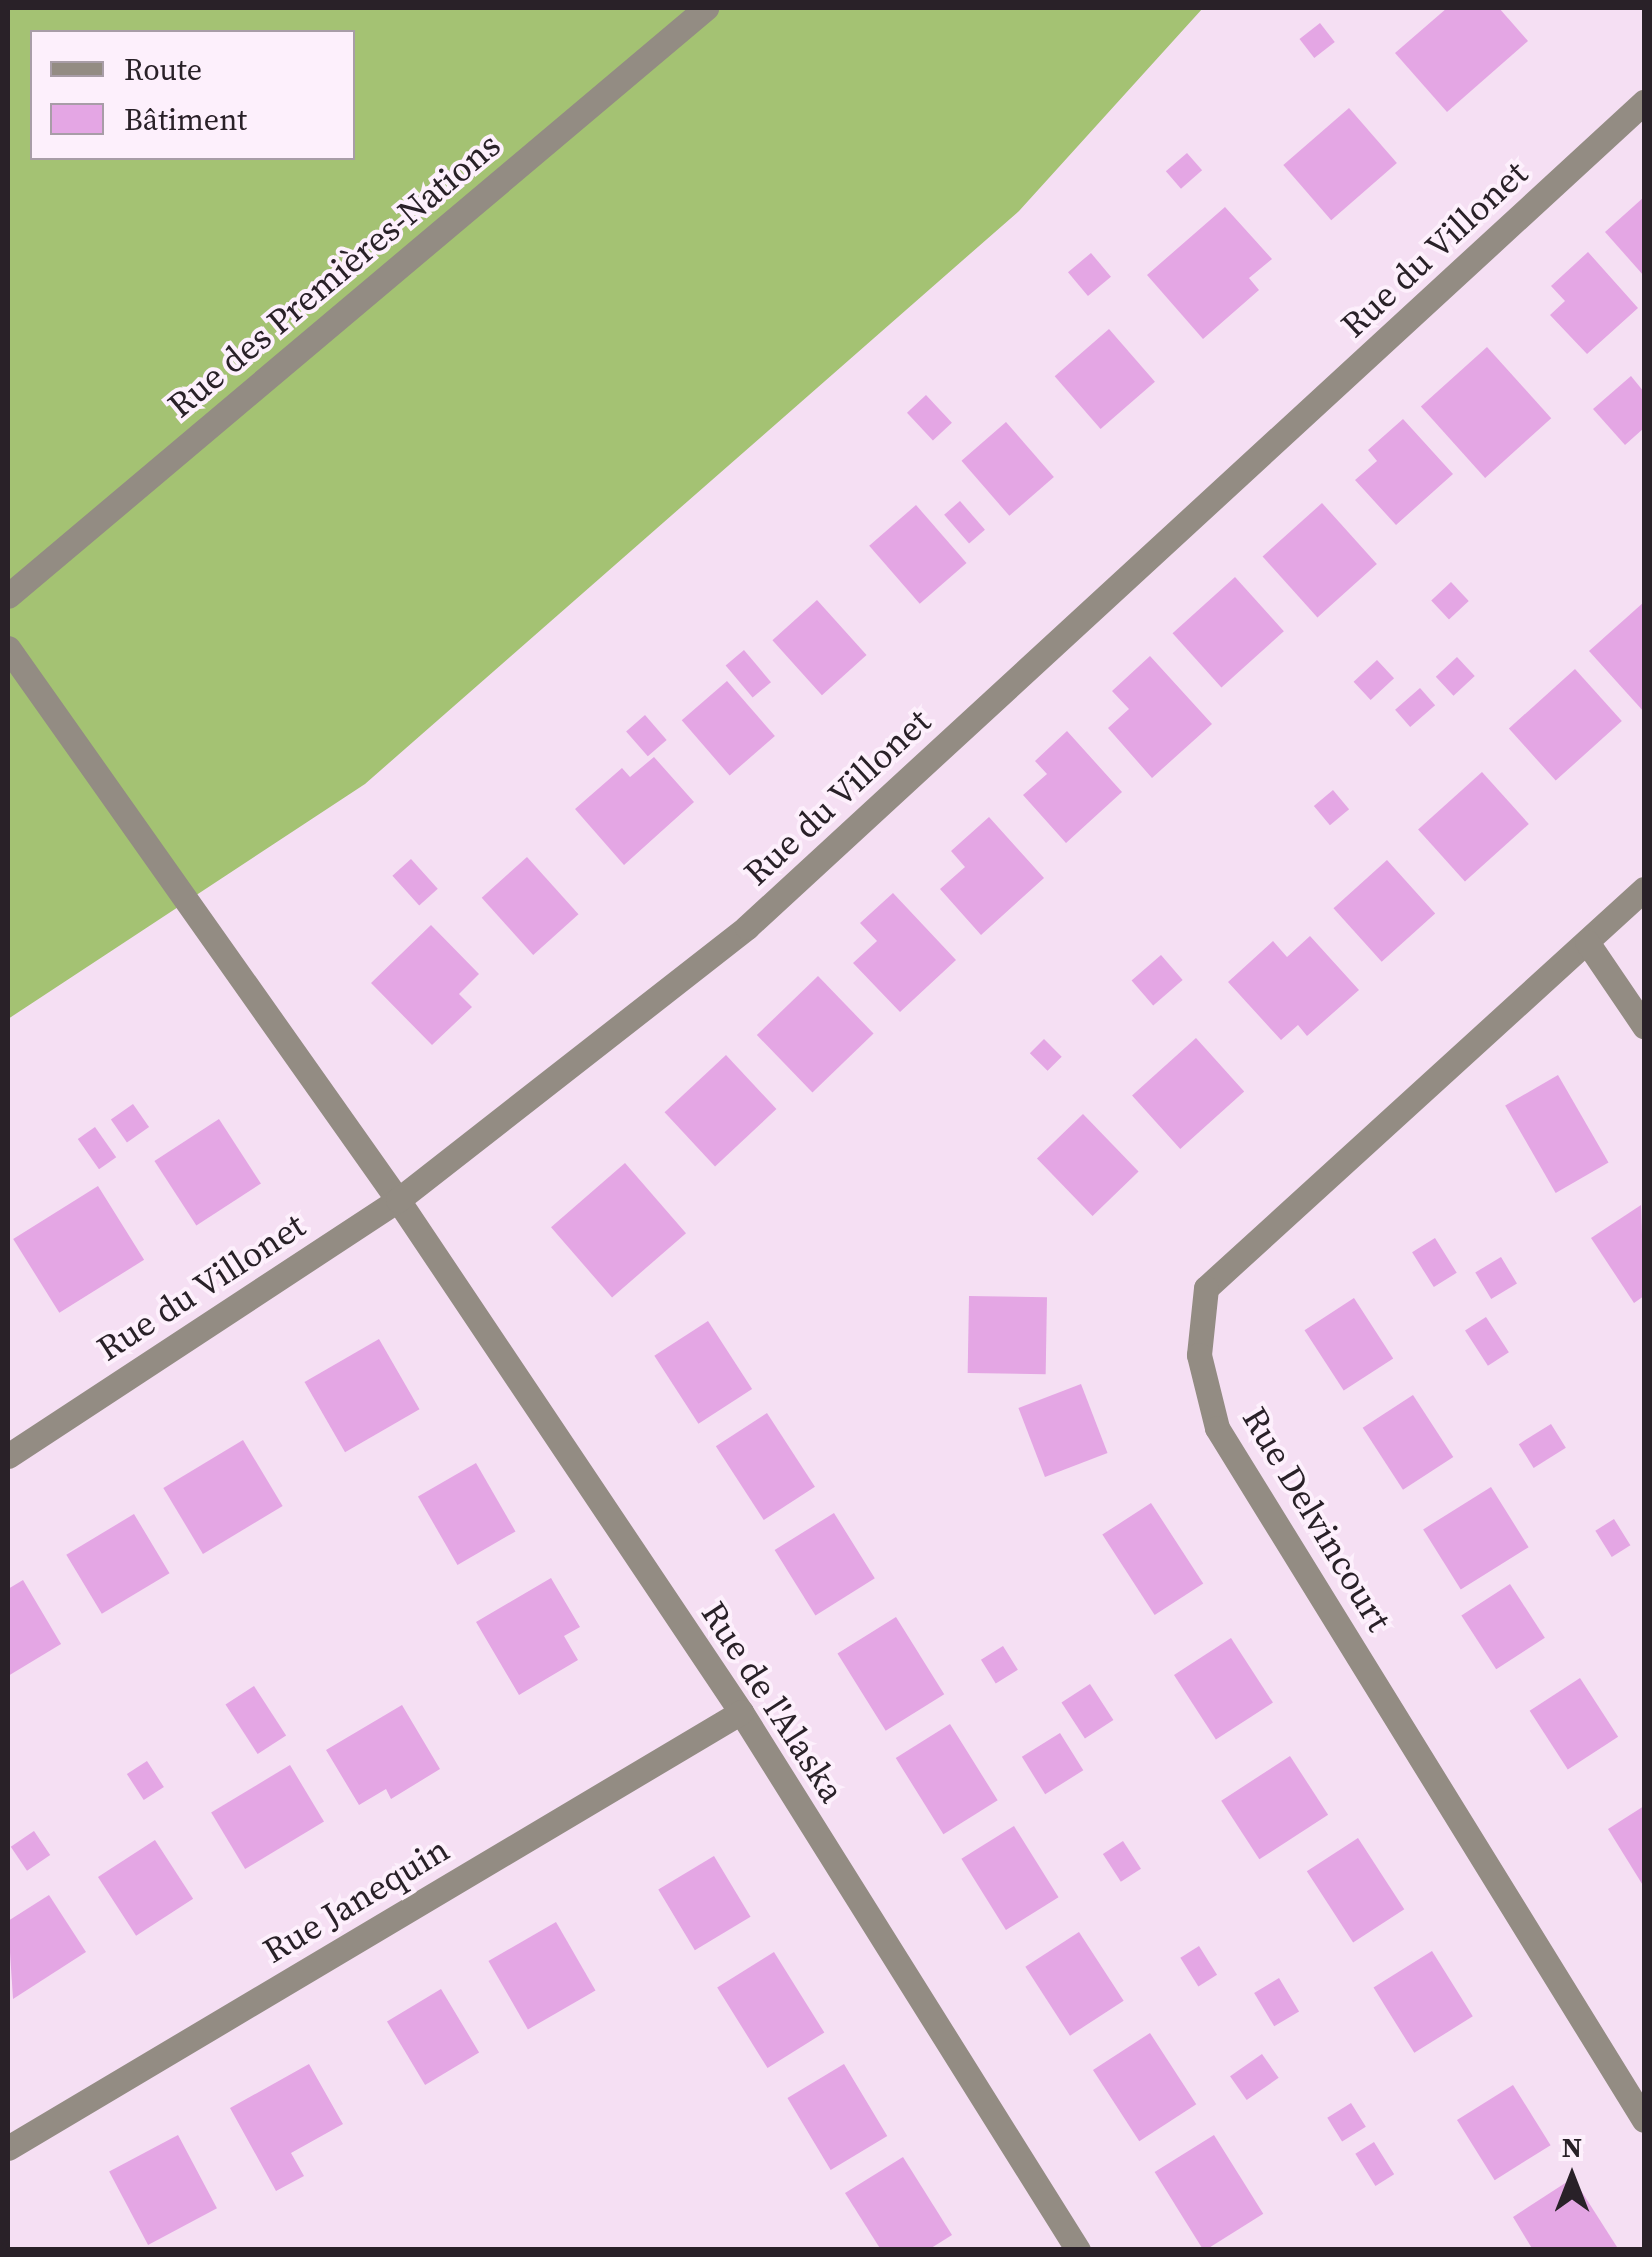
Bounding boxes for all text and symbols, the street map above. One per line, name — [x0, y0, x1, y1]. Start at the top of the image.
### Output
legend — [30, 30, 355, 160]
text: Route — [124, 49, 202, 90]
text: Bâtiment — [124, 99, 247, 140]
street label: Rue des Premières-Nations — [159, 124, 509, 426]
street label: Rue du Villonet — [1332, 152, 1536, 346]
street label: Rue du Villonet — [735, 700, 939, 894]
street label: Rue du Villonet — [89, 1204, 313, 1370]
street label: Rue Delvincourt — [1234, 1400, 1400, 1638]
street label: Rue de l'Alaska — [693, 1594, 853, 1810]
street label: Rue Janequin — [256, 1828, 456, 1972]
north arrow — [1522, 2127, 1622, 2227]
text: N — [1562, 2128, 1582, 2166]

